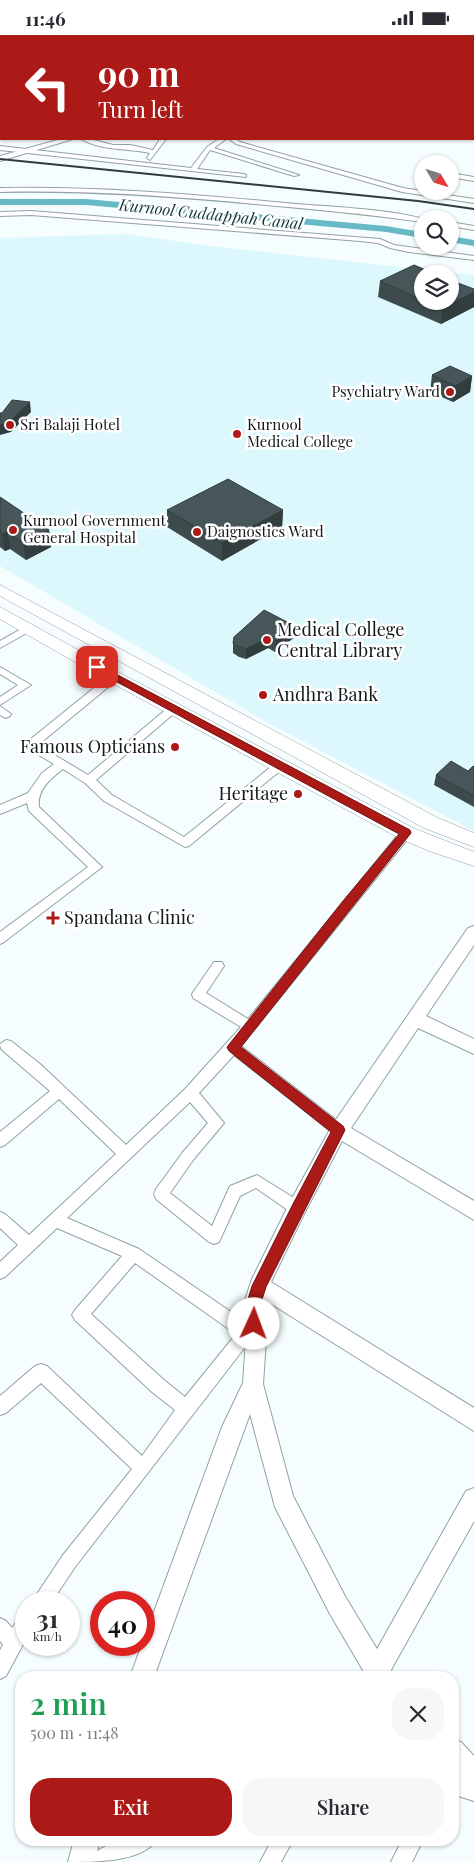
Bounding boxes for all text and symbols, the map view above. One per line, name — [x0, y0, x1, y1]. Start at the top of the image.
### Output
text: 11:46 — [25, 5, 66, 31]
text: 90 m — [98, 49, 180, 96]
icon: left — [15, 55, 80, 120]
text: Turn left — [98, 94, 183, 124]
north arrow — [414, 155, 459, 200]
map controls — [414, 155, 459, 310]
water label: Kurnool Cuddappah Canal — [117, 193, 305, 234]
button: search — [414, 210, 459, 255]
button: layers — [414, 265, 459, 310]
place label: Psychiatry Ward — [331, 381, 440, 401]
marker: Psychiatry Ward — [444, 386, 456, 398]
place label: Sri Balaji Hotel — [20, 414, 120, 434]
place label: Kurnool Medical College — [247, 414, 353, 451]
marker: Sri Balaji Hotel — [4, 419, 16, 431]
marker: Kurnool Medical College — [231, 428, 243, 440]
place label: Kurnool Government General Hospital — [23, 510, 166, 547]
place label: Daignostics Ward — [207, 521, 324, 541]
marker: Kurnool Government General Hospital — [7, 524, 19, 536]
marker: Daignostics Ward — [191, 526, 203, 538]
place label: Medical College Central Library — [277, 617, 404, 662]
marker: Medical College Central Library — [261, 634, 273, 646]
pin — [76, 646, 118, 688]
icon: arrive — [83, 653, 111, 681]
place label: Andhra Bank — [272, 682, 378, 706]
marker: Andhra Bank — [257, 689, 269, 701]
place label: Famous Opticians — [20, 734, 165, 758]
marker: Famous Opticians — [169, 741, 181, 753]
place label: Heritage — [219, 781, 288, 805]
marker: Heritage — [292, 788, 304, 800]
place label: Spandana Clinic — [64, 905, 195, 929]
marker: Spandana Clinic — [46, 911, 60, 925]
position arrow — [227, 1297, 279, 1349]
speed limit sign: 40 — [90, 1591, 155, 1656]
text: 31 — [37, 1601, 58, 1634]
text: km/h — [33, 1628, 62, 1644]
text: 2 min — [30, 1683, 107, 1723]
button: close — [392, 1688, 444, 1740]
text: 500 m · 11:48 — [30, 1722, 119, 1743]
button: Exit — [30, 1778, 232, 1836]
button: Share — [242, 1778, 444, 1836]

